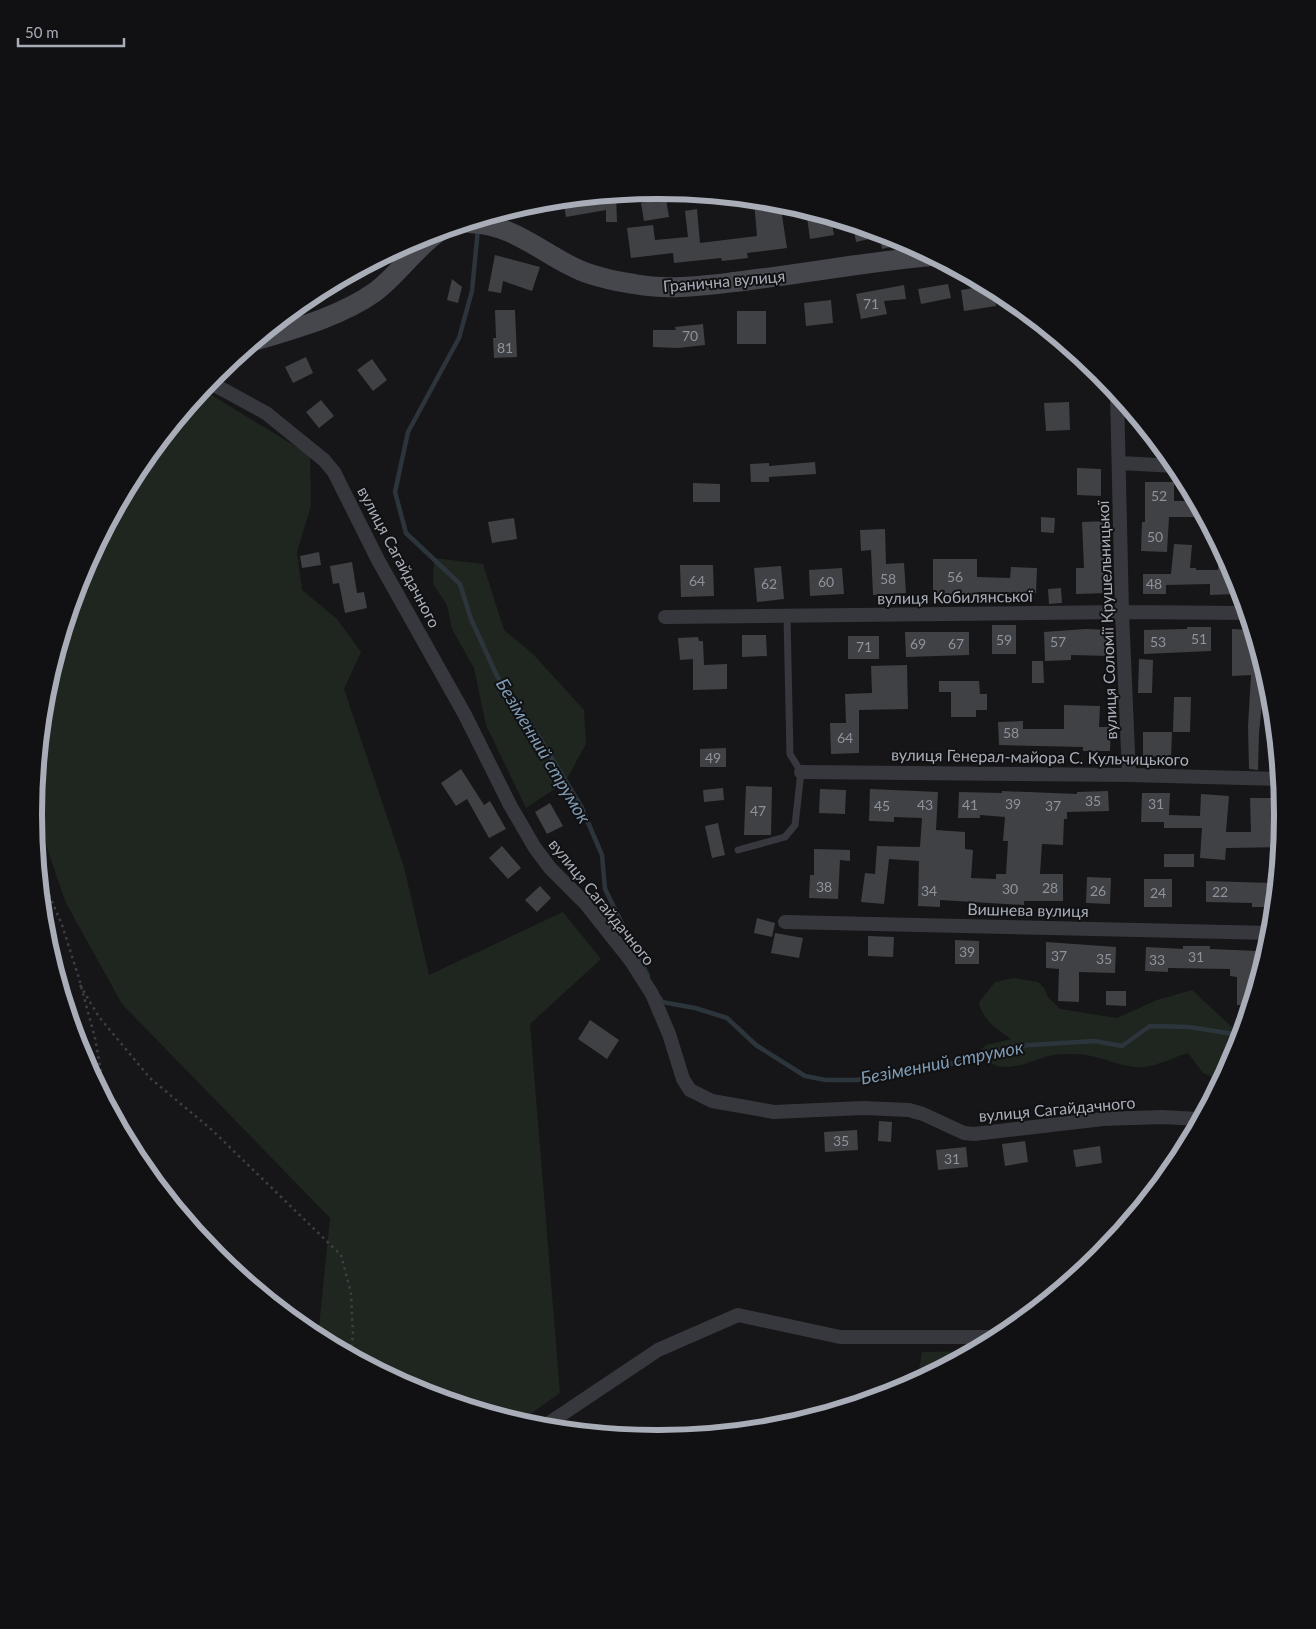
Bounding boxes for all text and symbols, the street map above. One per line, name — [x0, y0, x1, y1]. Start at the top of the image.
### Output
scale bar — [18, 15, 124, 47]
text: 50 m — [25, 23, 59, 41]
street label: Гранична вулиця — [662, 266, 786, 295]
house number: 71 — [863, 295, 879, 312]
house number: 70 — [682, 327, 698, 344]
house number: 81 — [497, 339, 513, 356]
street label: вулиця Сагайдачного — [354, 483, 445, 631]
house number: 52 — [1151, 487, 1167, 504]
street label: вулиця Соломії Крушельницької — [1093, 499, 1120, 740]
house number: 50 — [1147, 528, 1163, 545]
house number: 56 — [947, 568, 963, 585]
house number: 58 — [880, 570, 896, 587]
house number: 64 — [689, 572, 705, 589]
house number: 60 — [818, 573, 834, 590]
house number: 62 — [761, 575, 777, 592]
house number: 48 — [1146, 575, 1162, 592]
street label: вулиця Кобилянської — [877, 586, 1034, 607]
house number: 51 — [1191, 630, 1207, 647]
house number: 59 — [996, 631, 1012, 648]
house number: 57 — [1050, 633, 1066, 650]
house number: 53 — [1150, 633, 1166, 650]
house number: 69 — [910, 635, 926, 652]
house number: 67 — [948, 635, 964, 652]
house number: 71 — [856, 638, 872, 655]
water label: Безіменний струмок — [492, 674, 596, 827]
house number: 58 — [1003, 724, 1019, 741]
house number: 64 — [837, 729, 853, 746]
street label: вулиця Генерал-майора С. Кульчицького — [891, 744, 1189, 769]
house number: 49 — [705, 749, 721, 766]
house number: 35 — [1085, 792, 1101, 809]
house number: 39 — [1005, 795, 1021, 812]
house number: 31 — [1148, 795, 1164, 812]
house number: 43 — [917, 796, 933, 813]
house number: 41 — [962, 796, 978, 813]
house number: 45 — [874, 797, 890, 814]
house number: 37 — [1045, 797, 1061, 814]
house number: 47 — [750, 802, 766, 819]
street label: вулиця Сагайдачного — [546, 835, 659, 969]
house number: 38 — [816, 878, 832, 895]
house number: 28 — [1042, 879, 1058, 896]
house number: 30 — [1002, 880, 1018, 897]
house number: 34 — [921, 882, 937, 899]
house number: 26 — [1090, 882, 1106, 899]
house number: 22 — [1212, 883, 1228, 900]
house number: 24 — [1150, 884, 1166, 901]
street label: Вишнева вулиця — [967, 899, 1089, 920]
house number: 39 — [959, 943, 975, 960]
house number: 37 — [1051, 947, 1067, 964]
house number: 31 — [1188, 948, 1204, 965]
house number: 35 — [1096, 950, 1112, 967]
house number: 33 — [1149, 951, 1165, 968]
water label: Безіменний струмок — [859, 1035, 1025, 1089]
street label: вулиця Сагайдачного — [978, 1092, 1136, 1125]
house number: 35 — [833, 1132, 849, 1149]
house number: 31 — [944, 1150, 960, 1167]

